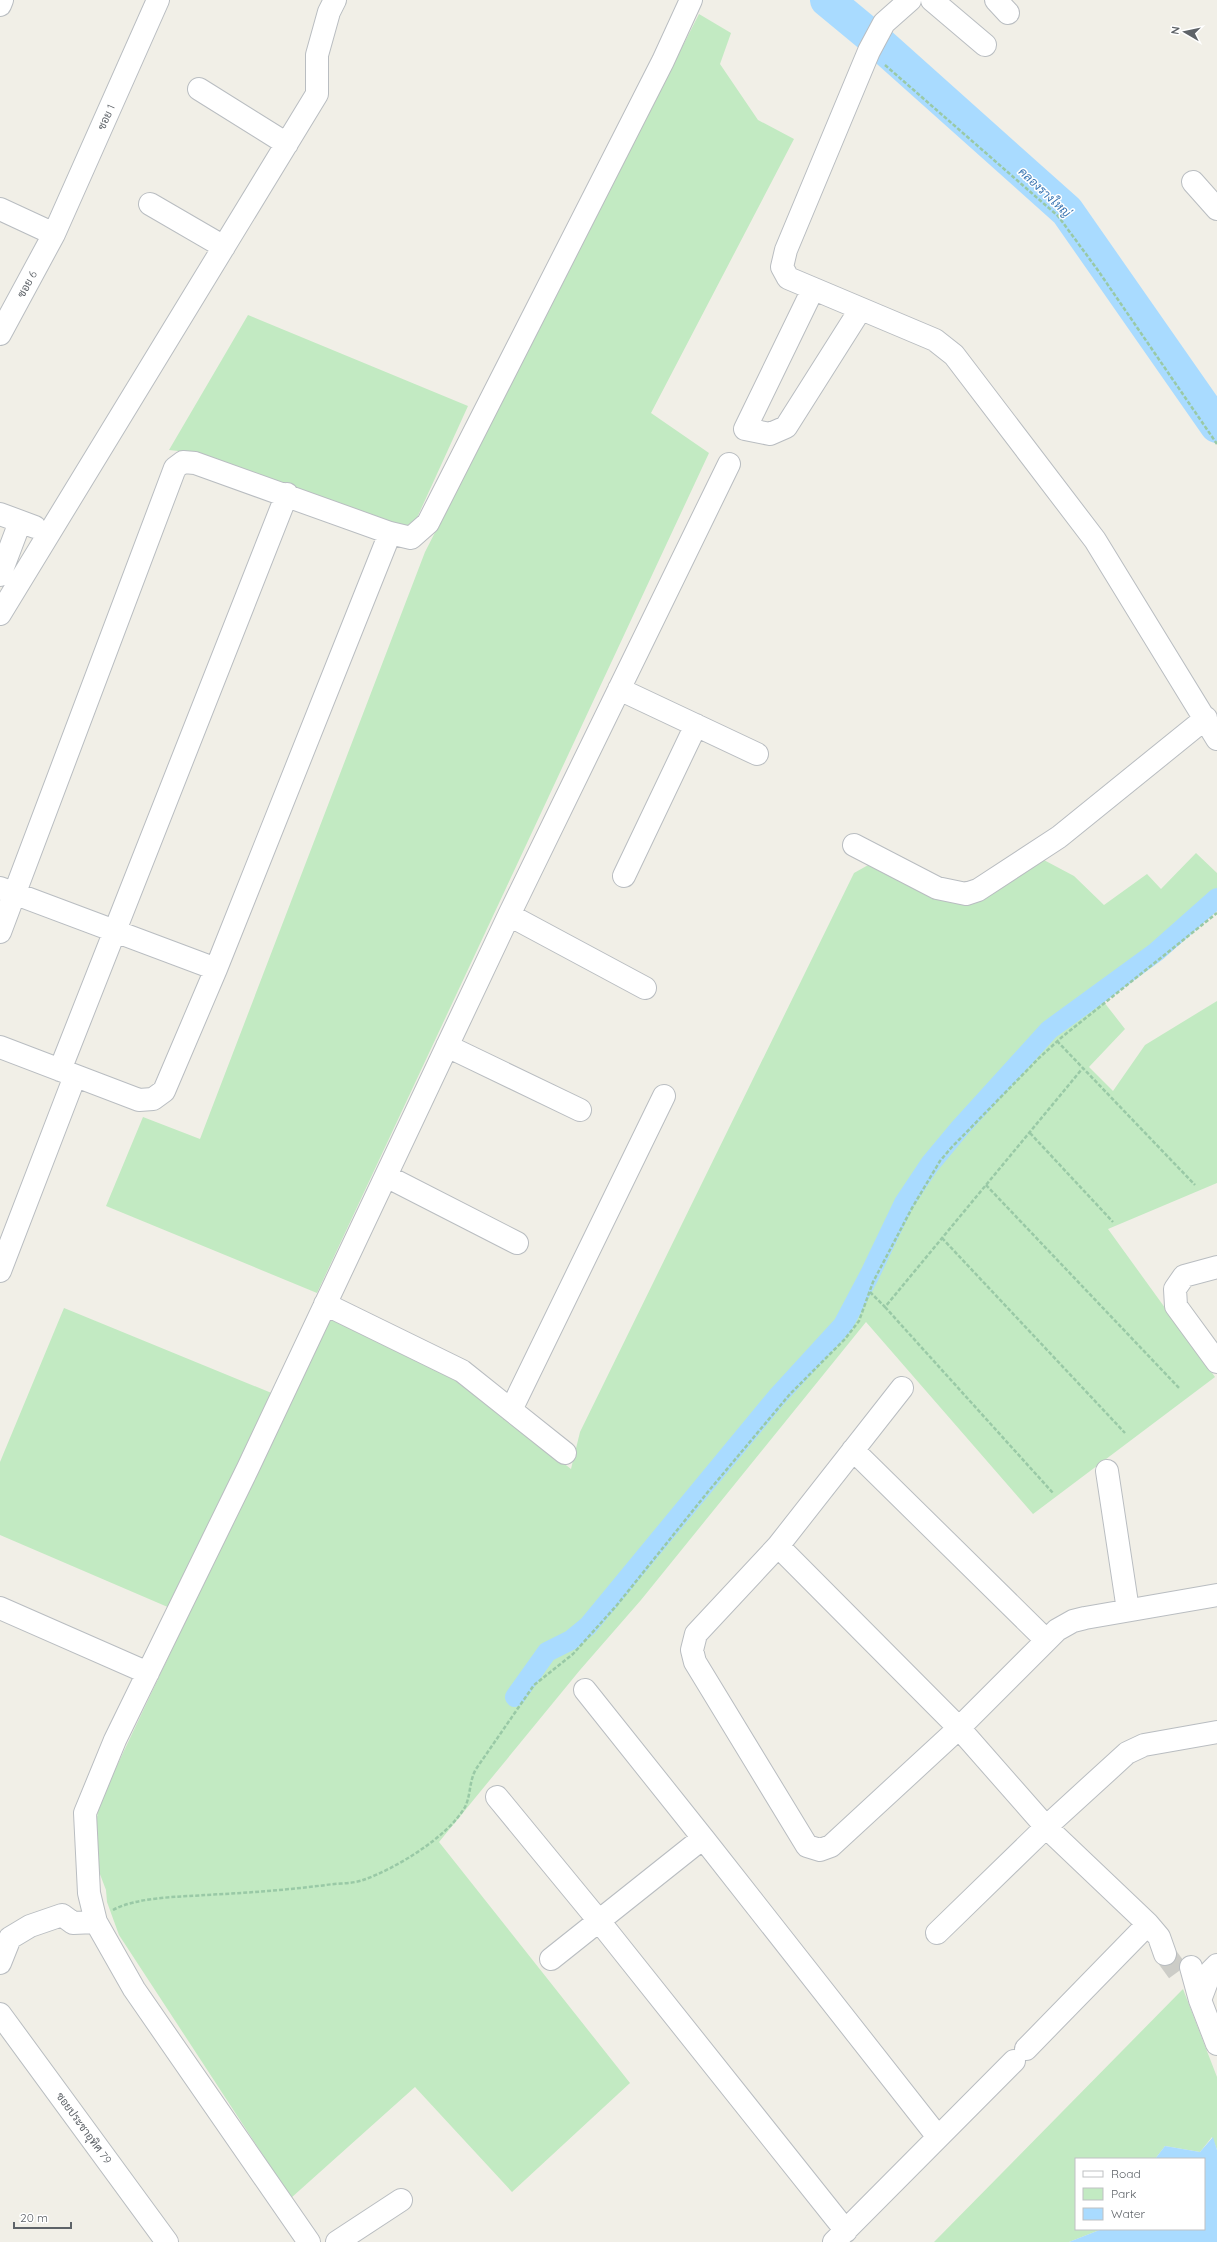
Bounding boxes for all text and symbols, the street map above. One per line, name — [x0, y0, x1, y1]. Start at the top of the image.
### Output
north arrow — [1165, 12, 1205, 52]
text: N — [1168, 25, 1183, 36]
street label: ซอย 1 — [94, 102, 118, 132]
water label: คลองรางใหญ่ — [1016, 164, 1075, 221]
street label: ซอย 6 — [14, 268, 40, 300]
street label: ซอยประชาอุทิศ 79 — [52, 2089, 115, 2168]
legend — [1075, 2158, 1205, 2230]
text: Road — [1111, 2166, 1141, 2181]
text: Park — [1111, 2186, 1136, 2201]
scale bar — [14, 2204, 71, 2230]
text: Water — [1111, 2206, 1146, 2221]
text: 20 m — [20, 2210, 48, 2225]

